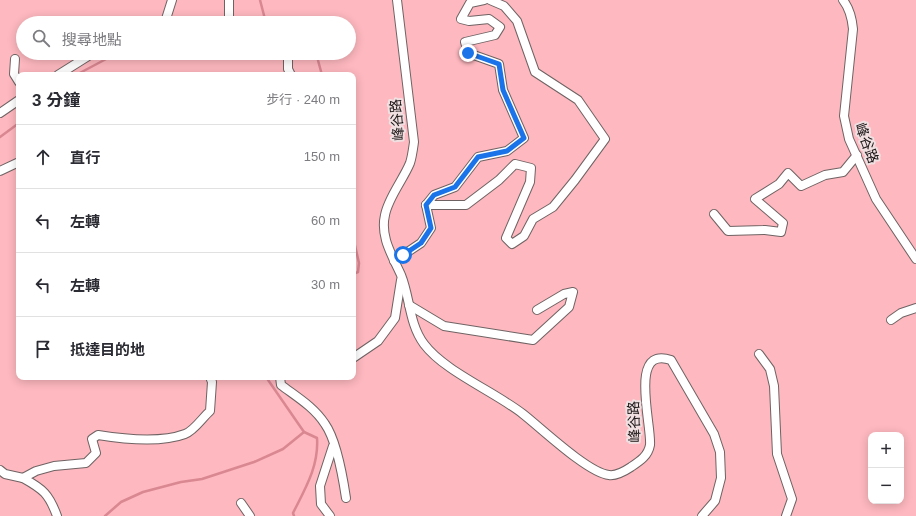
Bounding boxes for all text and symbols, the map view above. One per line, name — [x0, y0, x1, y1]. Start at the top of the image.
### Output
search box — [16, 16, 356, 60]
icon: search — [30, 27, 52, 49]
text: 搜尋地點 — [62, 31, 122, 48]
route end — [459, 44, 477, 62]
text: 3 分鐘 — [32, 91, 80, 110]
text: 步行 · 240 m — [266, 92, 340, 107]
street label: 峰谷路 — [387, 98, 407, 142]
street label: 峰谷路 — [852, 121, 882, 165]
icon: ahead — [32, 146, 54, 168]
text: 直行 — [70, 149, 100, 166]
text: 150 m — [304, 149, 340, 164]
icon: left — [32, 210, 54, 232]
text: 左轉 — [70, 213, 100, 230]
text: 60 m — [311, 213, 340, 228]
route start — [394, 246, 412, 264]
icon: left — [32, 274, 54, 296]
text: 左轉 — [70, 277, 100, 294]
text: 30 m — [311, 277, 340, 292]
icon: arrive — [32, 338, 54, 360]
text: 抵達目的地 — [70, 341, 145, 358]
street label: 峰谷路 — [625, 401, 643, 443]
map controls — [868, 432, 904, 504]
button: + — [868, 432, 904, 468]
button: − — [868, 468, 904, 504]

